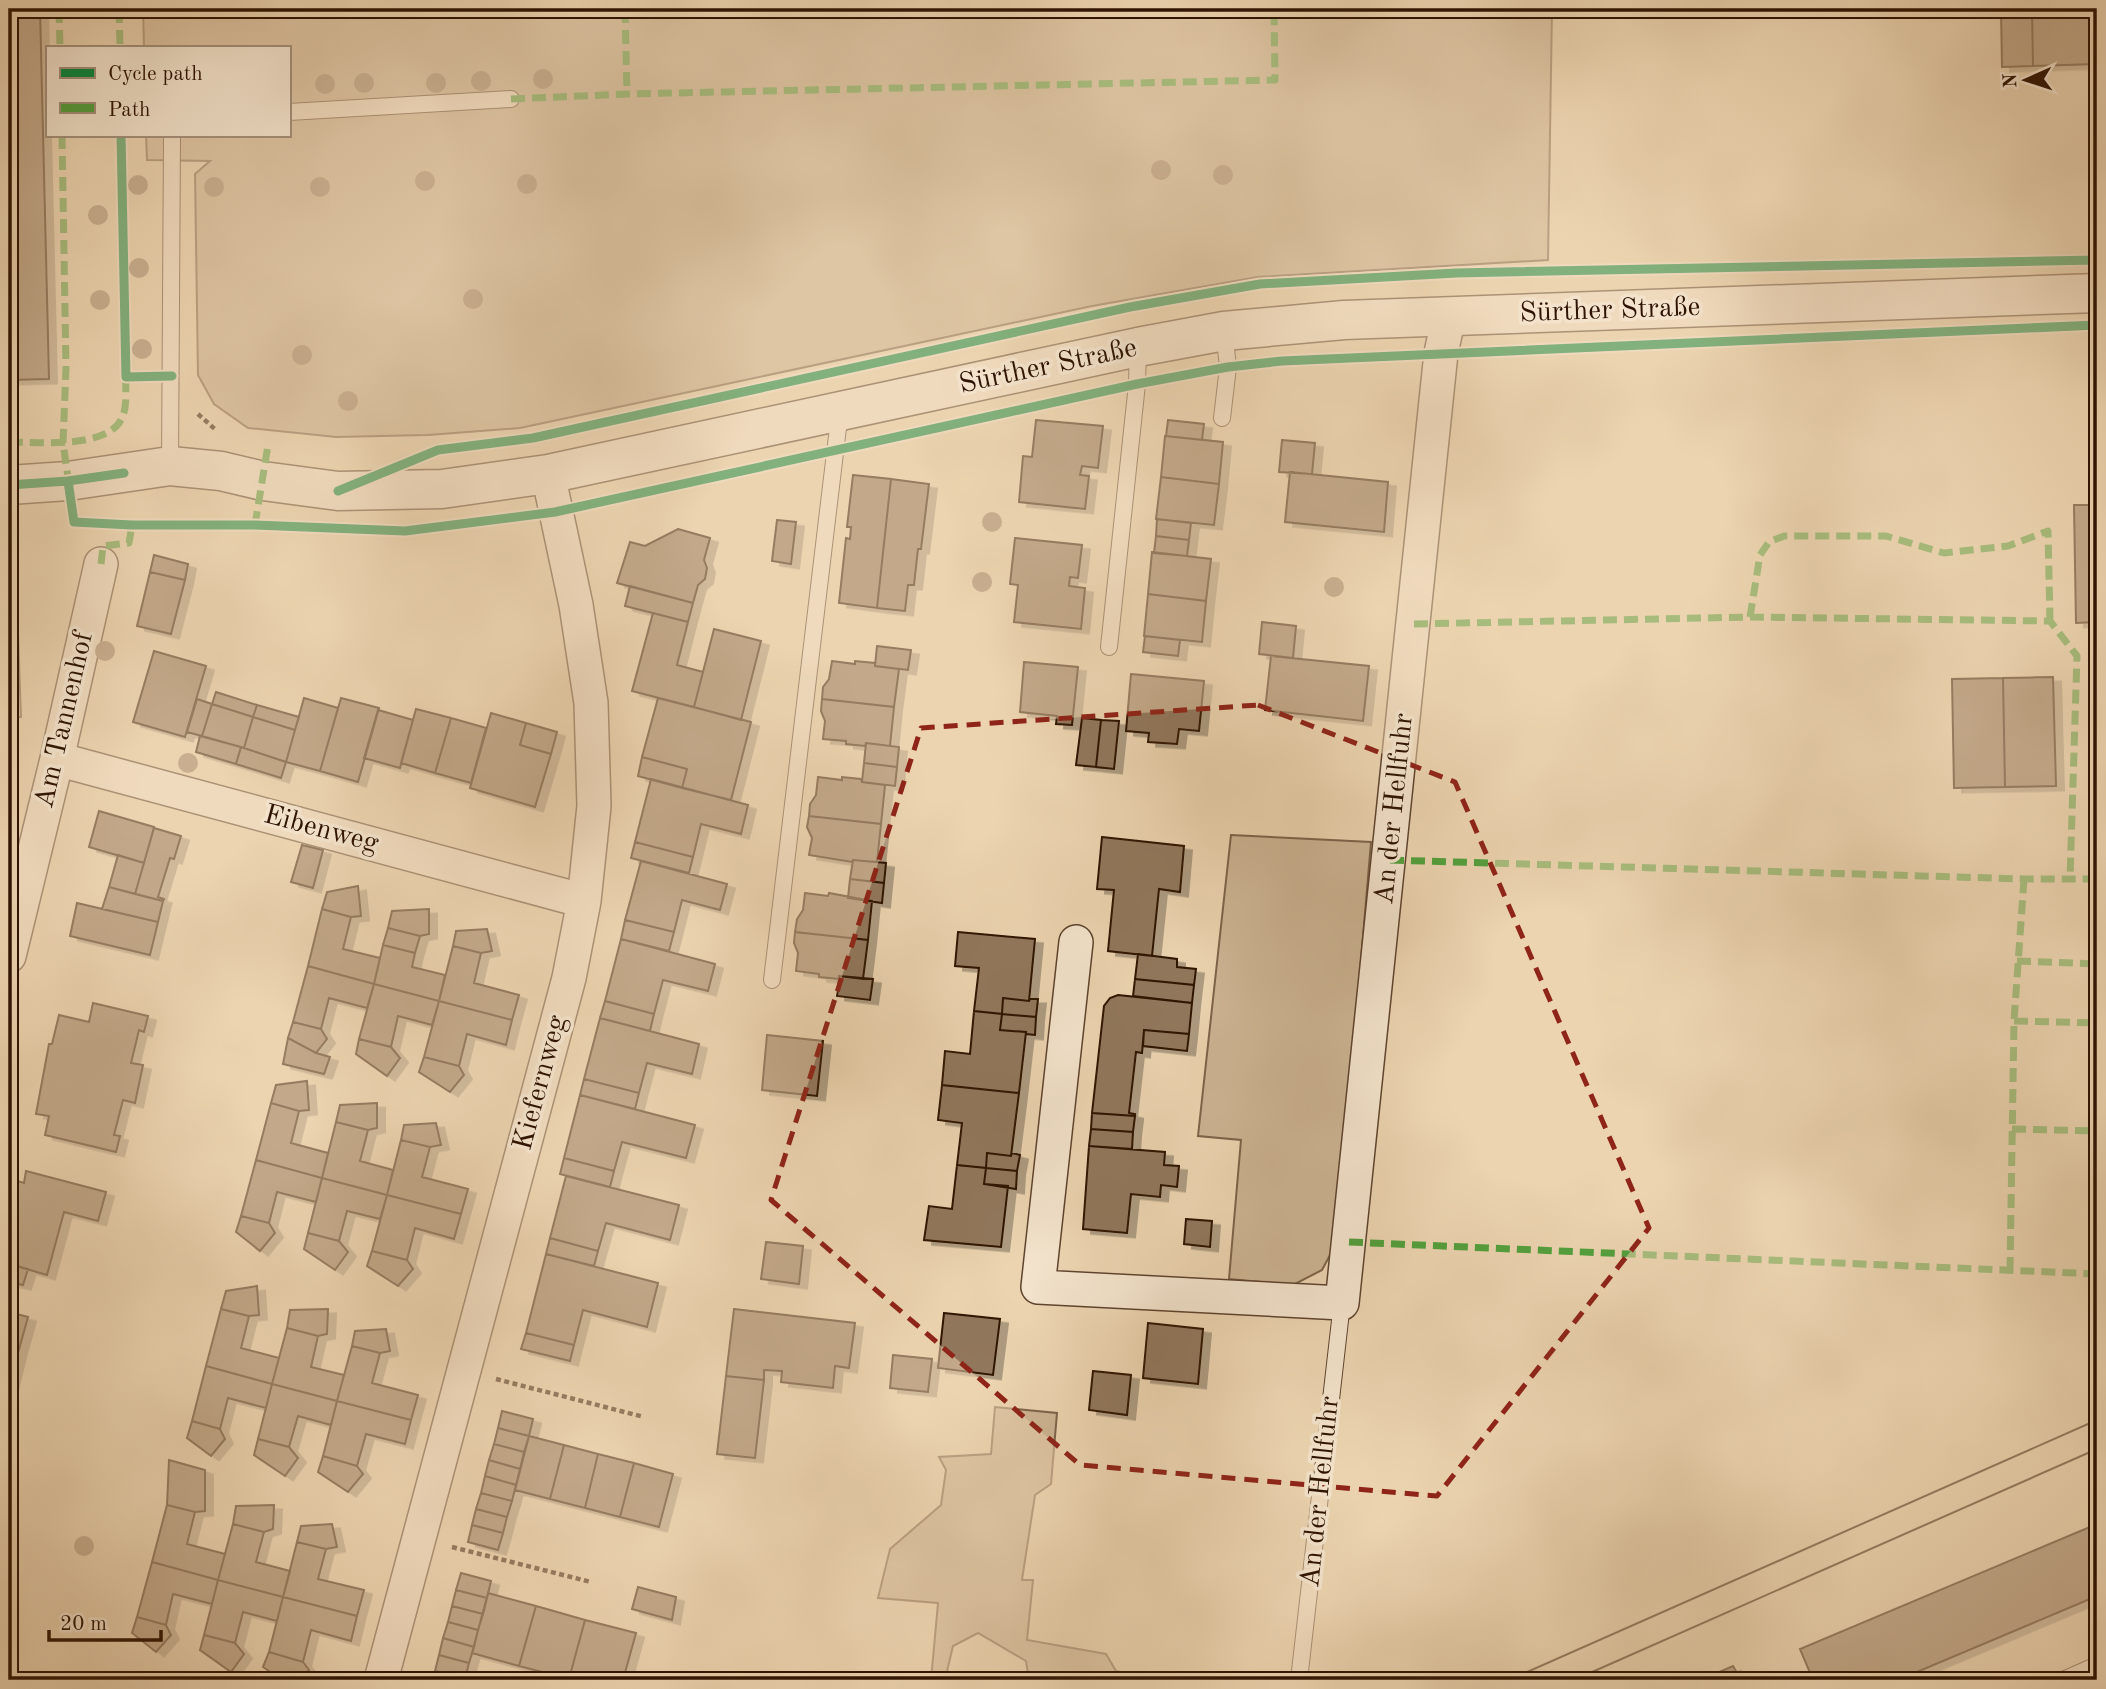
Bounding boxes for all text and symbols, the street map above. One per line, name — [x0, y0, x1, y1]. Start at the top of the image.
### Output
legend — [46, 46, 290, 136]
north arrow — [1990, 46, 2060, 116]
text: Cycle path — [108, 64, 203, 85]
text: N — [2002, 73, 2021, 89]
text: Path — [108, 100, 151, 121]
street label: Sürther Straße — [1519, 294, 1701, 328]
street label: Sürther Straße — [957, 334, 1139, 400]
street label: Am Tannenhof — [31, 627, 99, 811]
street label: An der Hellfuhr — [1371, 712, 1419, 906]
street label: Eibenweg — [261, 801, 381, 859]
street label: Kiefernweg — [510, 1012, 572, 1154]
street label: An der Hellfuhr — [1297, 1395, 1345, 1589]
scale bar — [49, 1598, 161, 1642]
text: 20 m — [60, 1614, 107, 1635]

